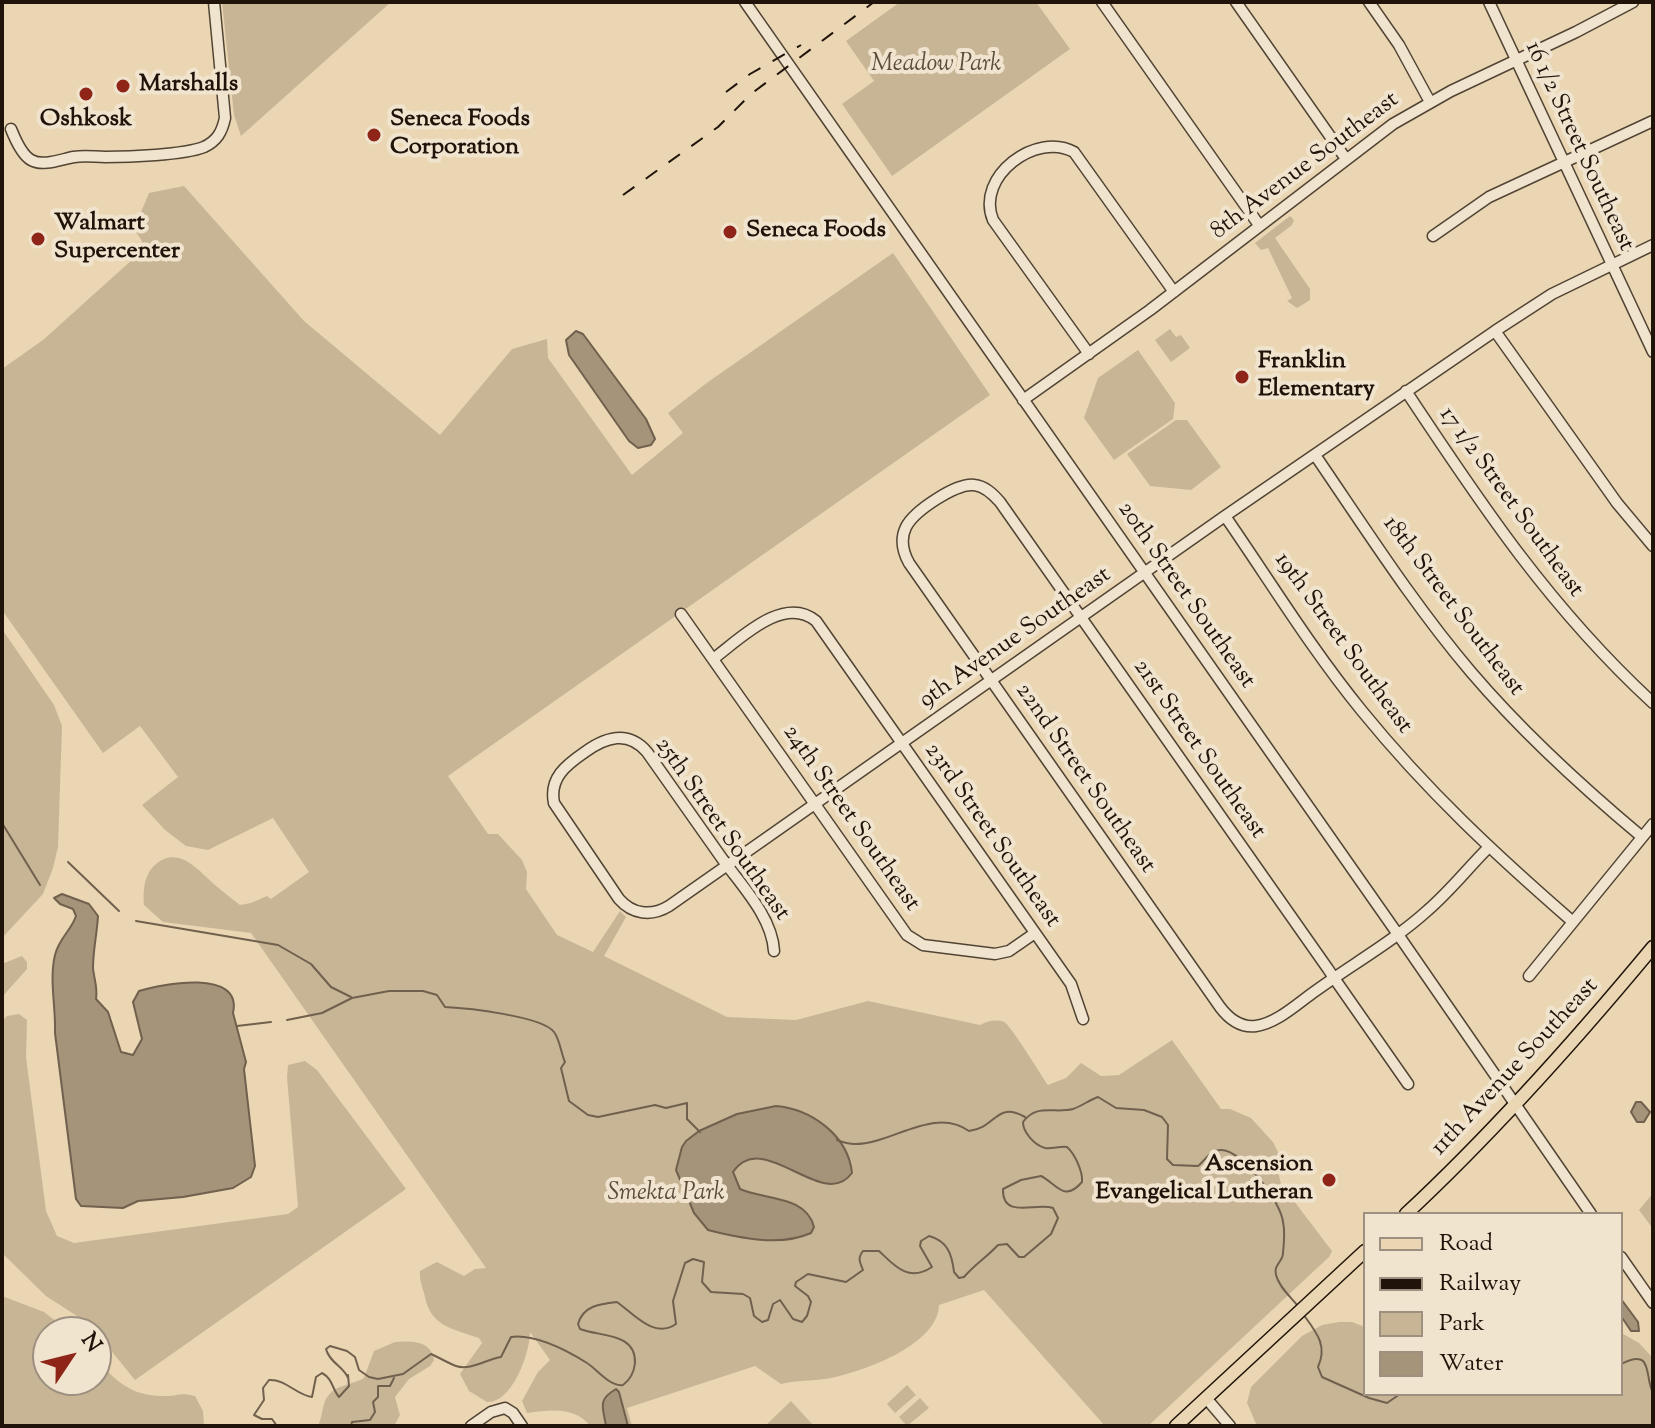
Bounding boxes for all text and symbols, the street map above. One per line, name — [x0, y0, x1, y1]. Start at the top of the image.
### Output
street label: 16 1/2 Street Southeast — [1517, 38, 1639, 256]
park label: Meadow Park — [871, 52, 1001, 80]
place label: Marshalls — [139, 72, 238, 100]
marker: Marshalls — [114, 77, 132, 95]
marker: Oshkosk — [77, 85, 95, 103]
street label: 8th Avenue Southeast — [1206, 87, 1406, 247]
place label: Oshkosk — [40, 107, 132, 135]
place label: Seneca Foods Corporation — [390, 107, 530, 163]
marker: Seneca Foods Corporation — [365, 126, 383, 144]
place label: Walmart Supercenter — [54, 211, 180, 267]
place label: Seneca Foods — [746, 218, 886, 246]
marker: Seneca Foods — [721, 223, 739, 241]
marker: Walmart Supercenter — [29, 230, 47, 248]
place label: Franklin Elementary — [1258, 349, 1375, 405]
marker: Franklin Elementary — [1233, 368, 1251, 386]
street label: 17 1/2 Street Southeast — [1431, 402, 1589, 604]
street label: 20th Street Southeast — [1110, 497, 1260, 695]
street label: 18th Street Southeast — [1375, 511, 1529, 703]
street label: 19th Street Southeast — [1267, 548, 1417, 740]
street label: 9th Avenue Southeast — [915, 562, 1117, 716]
street label: 21st Street Southeast — [1125, 655, 1271, 845]
street label: 22nd Street Southeast — [1008, 678, 1160, 880]
street label: 24th Street Southeast — [775, 720, 925, 918]
street label: 25th Street Southeast — [647, 733, 795, 927]
street label: 23rd Street Southeast — [916, 738, 1066, 934]
street label: 11th Avenue Southeast — [1426, 973, 1606, 1163]
place label: Ascension Evangelical Lutheran — [1095, 1152, 1313, 1208]
marker: Ascension Evangelical Lutheran — [1320, 1171, 1338, 1189]
park label: Smekta Park — [608, 1181, 724, 1209]
legend — [1363, 1212, 1623, 1396]
text: Road — [1439, 1227, 1493, 1261]
text: Railway — [1439, 1267, 1521, 1301]
text: Park — [1439, 1307, 1485, 1341]
north arrow — [32, 1316, 112, 1396]
text: N — [72, 1327, 108, 1360]
text: Water — [1439, 1347, 1503, 1381]

